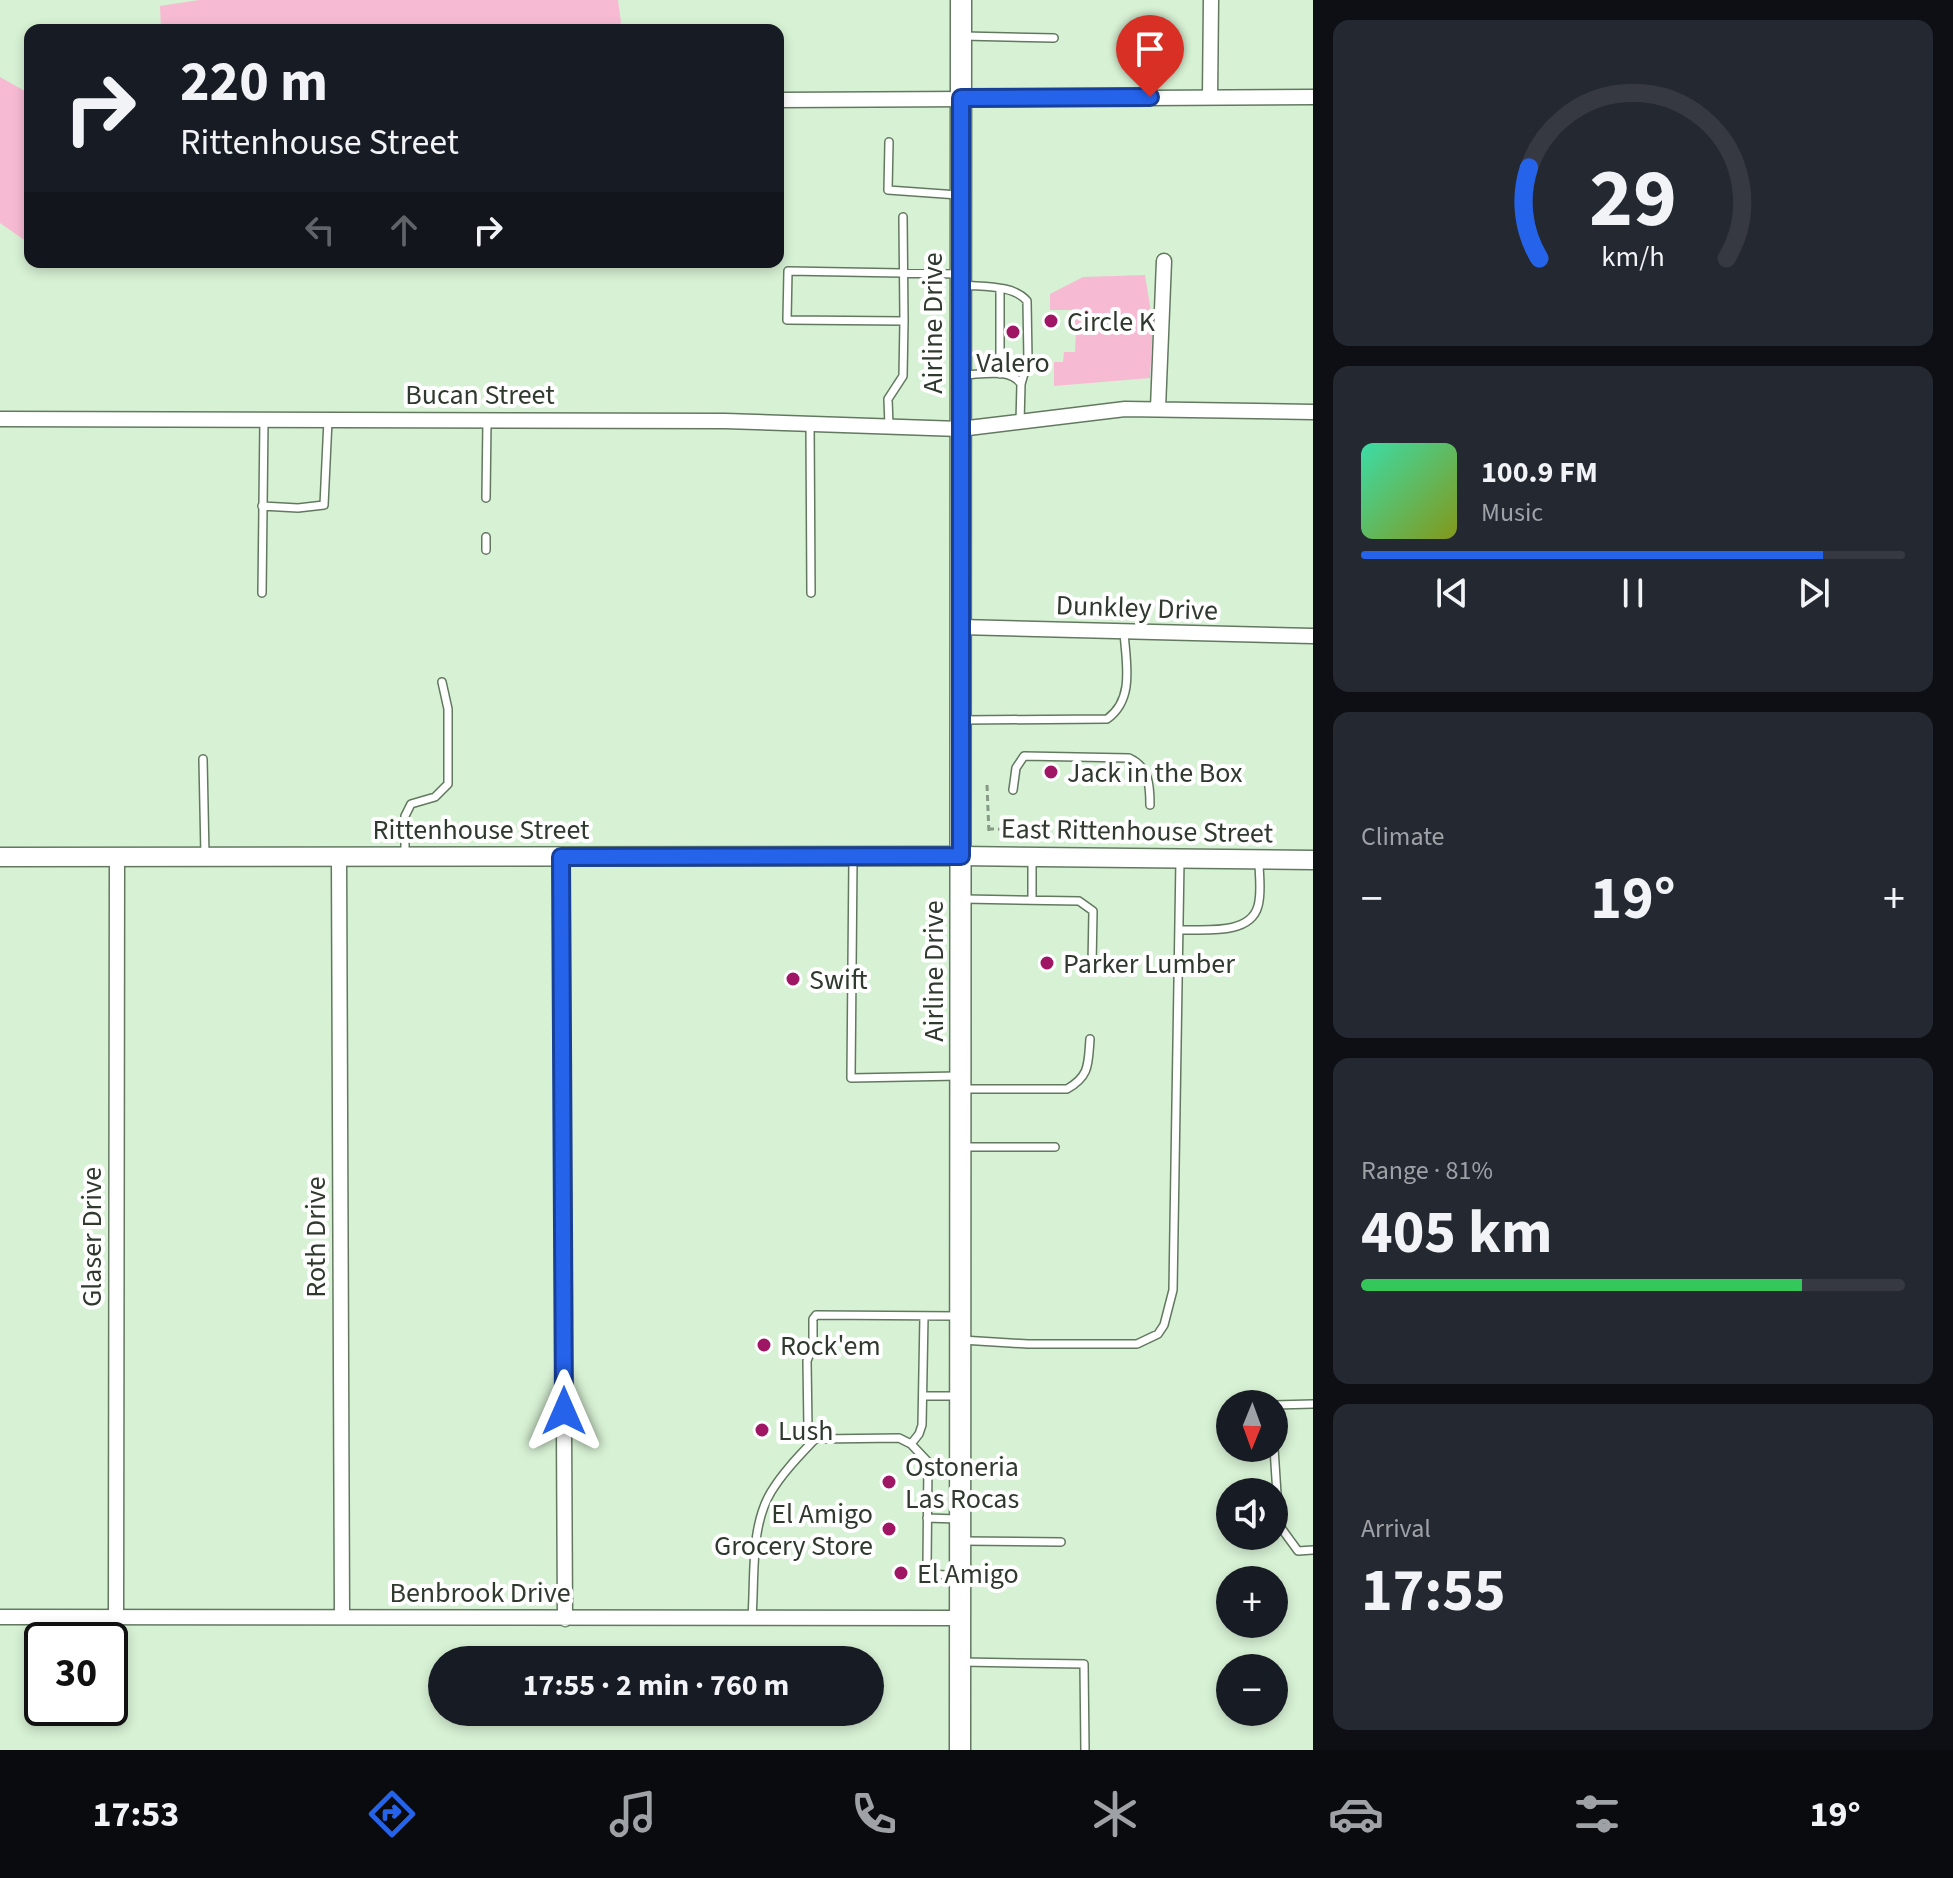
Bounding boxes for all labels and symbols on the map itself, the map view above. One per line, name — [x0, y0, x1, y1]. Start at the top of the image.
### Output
pin — [1116, 15, 1184, 97]
street label: Airline Drive — [913, 252, 953, 394]
place label: Circle K — [1067, 302, 1156, 342]
marker: Circle K — [1042, 312, 1060, 330]
marker: Valero — [1004, 323, 1022, 341]
place label: Valero — [976, 343, 1050, 383]
street label: Bucan Street — [405, 375, 555, 415]
street label: Dunkley Drive — [1055, 585, 1219, 631]
place label: Jack in the Box — [1067, 753, 1243, 793]
marker: Jack in the Box — [1042, 763, 1060, 781]
street label: East Rittenhouse Street — [1001, 809, 1274, 853]
street label: Rittenhouse Street — [372, 810, 590, 850]
street label: Airline Drive — [914, 900, 954, 1042]
place label: Parker Lumber — [1063, 944, 1235, 984]
marker: Parker Lumber — [1038, 954, 1056, 972]
place label: Swift — [809, 960, 868, 1000]
marker: Swift — [784, 970, 802, 988]
street label: Glaser Drive — [72, 1167, 112, 1307]
street label: Roth Drive — [296, 1176, 336, 1298]
place label: Rock'em — [780, 1326, 881, 1366]
marker: Rock'em — [755, 1336, 773, 1354]
position arrow — [522, 1369, 606, 1453]
north arrow — [1216, 1390, 1288, 1462]
place label: Lush — [778, 1411, 834, 1451]
marker: Lush — [753, 1421, 771, 1439]
place label: Ostoneria Las Rocas — [905, 1447, 1019, 1519]
marker: Ostoneria Las Rocas — [880, 1473, 898, 1491]
place label: El Amigo Grocery Store — [714, 1494, 873, 1566]
marker: El Amigo Grocery Store — [880, 1520, 898, 1538]
place label: El Amigo — [917, 1554, 1019, 1594]
marker: El Amigo — [892, 1564, 910, 1582]
street label: Benbrook Drive — [389, 1573, 571, 1613]
speed limit sign: 30 — [24, 1622, 128, 1726]

